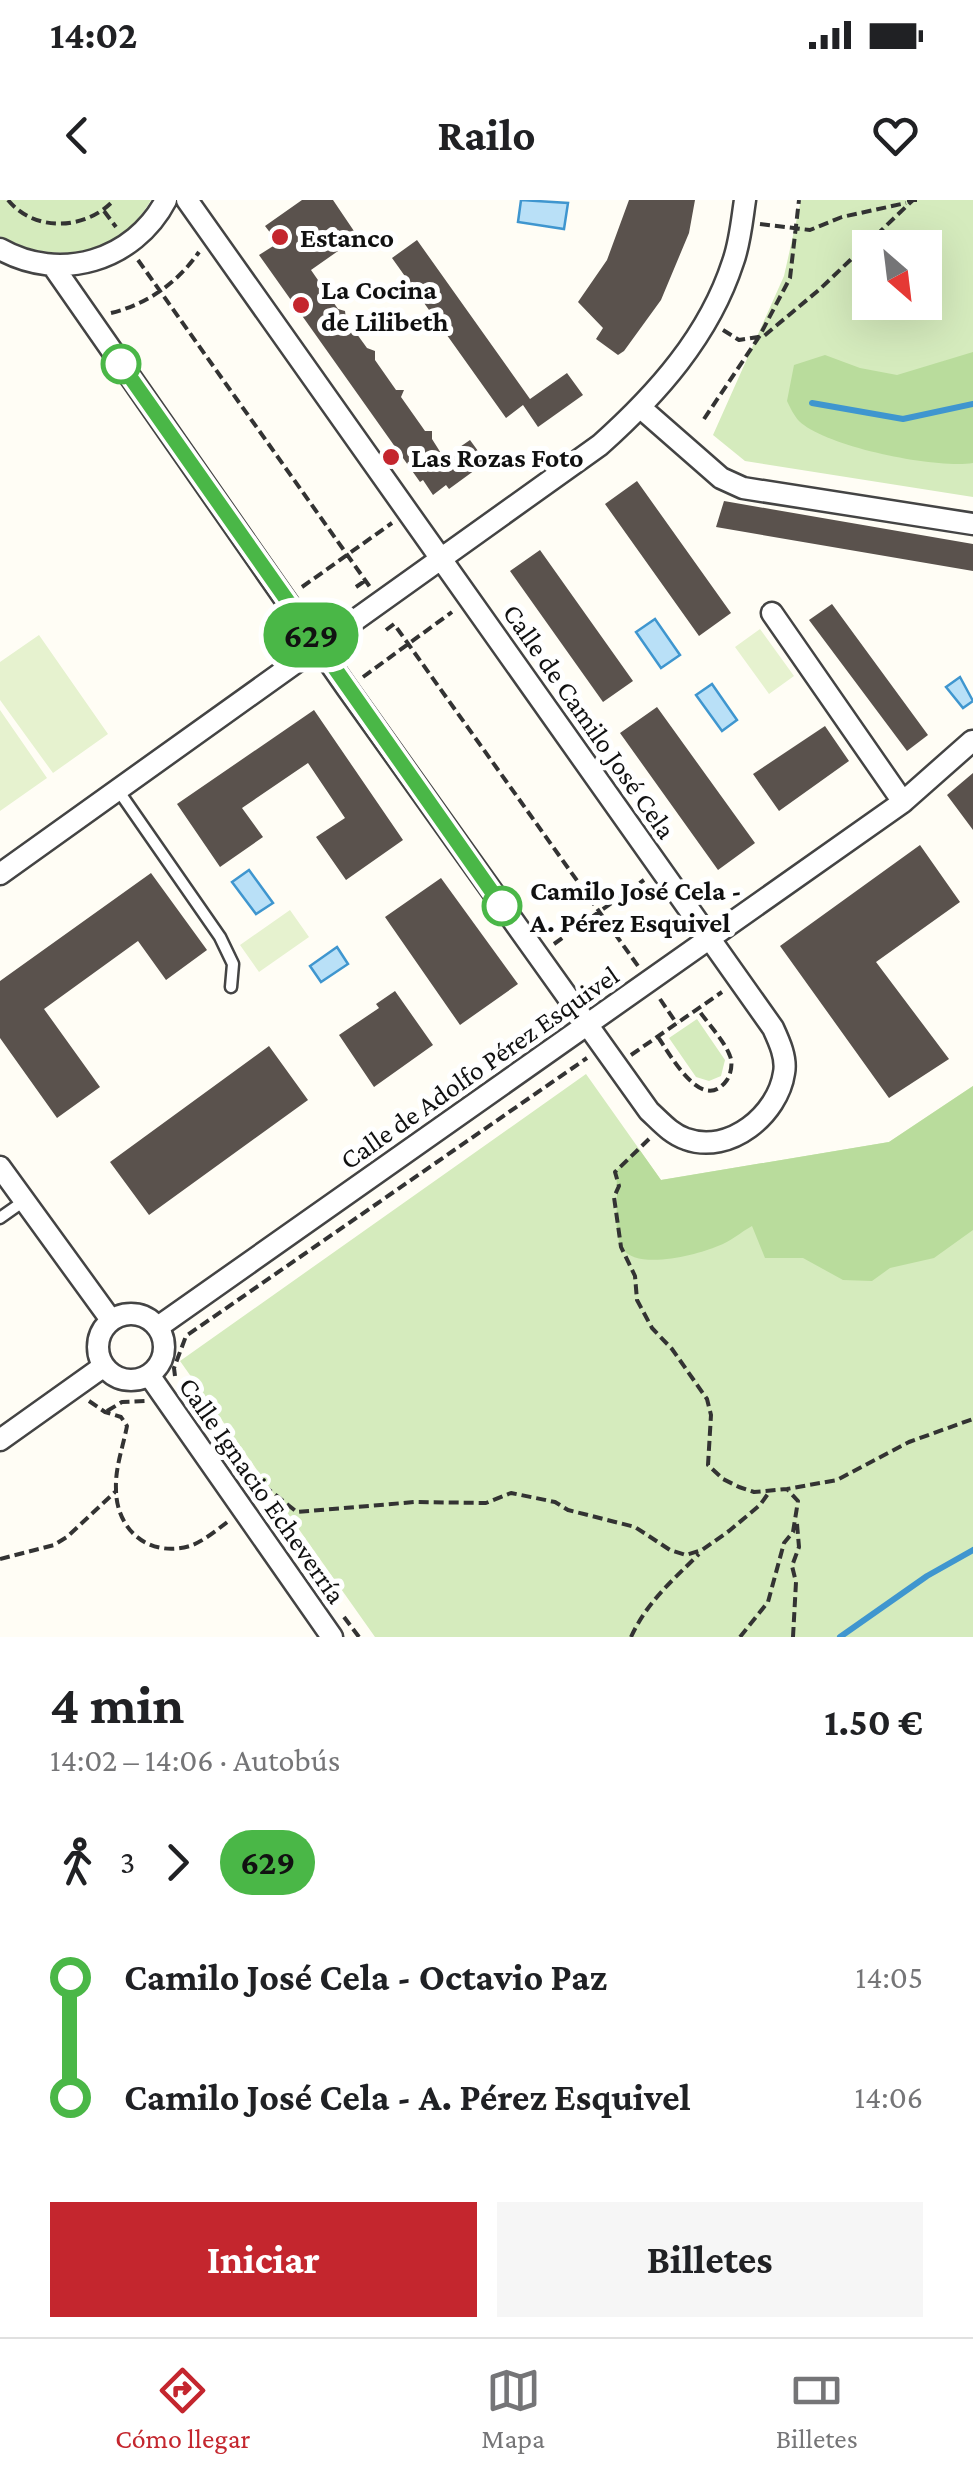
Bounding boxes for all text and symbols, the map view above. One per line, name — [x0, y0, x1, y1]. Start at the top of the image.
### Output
text: 14:02 — [50, 14, 137, 56]
icon: back — [50, 108, 105, 163]
icon: heart — [868, 108, 923, 163]
text: Railo — [437, 110, 536, 160]
place label: Estanco — [300, 222, 394, 253]
marker: Estanco — [269, 226, 291, 248]
north arrow — [852, 230, 942, 320]
map controls — [852, 230, 942, 320]
place label: La Cocina de Lilibeth — [321, 274, 449, 337]
marker: La Cocina de Lilibeth — [290, 294, 312, 316]
unlabelled marker — [102, 345, 140, 383]
place label: Las Rozas Foto — [411, 442, 584, 473]
marker: Las Rozas Foto — [380, 446, 402, 468]
street label: Calle de Camilo José Cela — [497, 598, 682, 845]
line badge: 629 — [254, 602, 368, 668]
text: 629 — [283, 616, 339, 655]
place label: Camilo José Cela - A. Pérez Esquivel — [529, 875, 742, 938]
marker: Camilo José Cela - A. Pérez Esquivel — [483, 887, 521, 925]
street label: Calle de Adolfo Pérez Esquivel — [334, 959, 624, 1176]
street label: Calle Ignacio Echeverría — [173, 1371, 352, 1609]
text: 4 min — [50, 1674, 184, 1735]
text: 1.50 € — [824, 1701, 923, 1743]
text: 14:02 – 14:06 · Autobús — [50, 1742, 340, 1778]
icon: walk — [50, 1835, 105, 1890]
icon: forward — [150, 1835, 205, 1890]
text: 629 — [240, 1843, 295, 1882]
text: 3 — [120, 1844, 135, 1880]
text: Camilo José Cela - Octavio Paz — [124, 1956, 607, 1998]
text: 14:05 — [856, 1959, 923, 1995]
text: Camilo José Cela - A. Pérez Esquivel — [124, 2076, 691, 2118]
text: 14:06 — [854, 2079, 923, 2115]
button: Iniciar — [50, 2202, 477, 2317]
button: Billetes — [497, 2202, 923, 2317]
tab: Cómo llegar — [115, 2363, 251, 2454]
tab: Mapa — [481, 2363, 545, 2454]
tab: Billetes — [776, 2363, 858, 2454]

